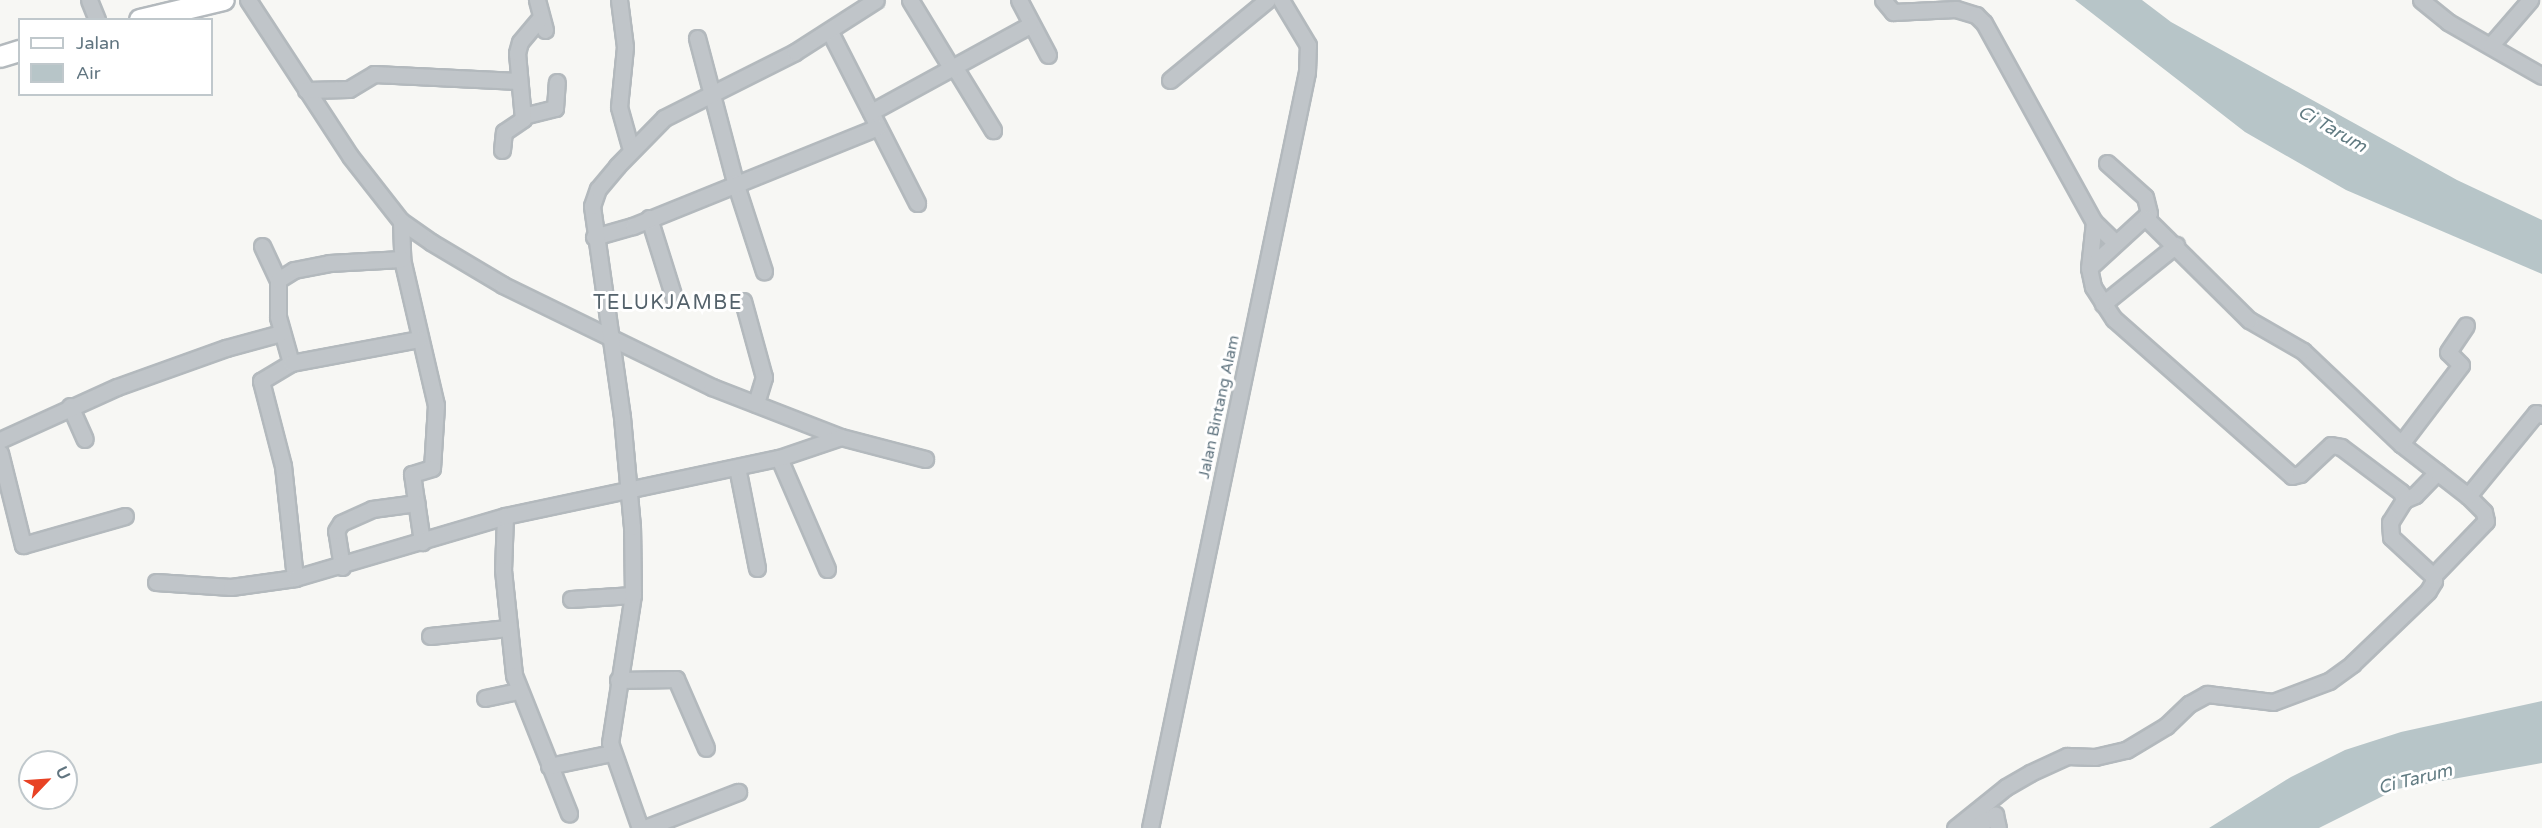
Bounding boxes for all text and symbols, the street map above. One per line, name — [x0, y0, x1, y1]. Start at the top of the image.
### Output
legend — [18, 18, 213, 96]
text: Jalan — [76, 32, 120, 54]
text: Air — [76, 62, 101, 84]
water label: Ci Tarum — [2294, 101, 2370, 157]
district label: TELUKJAMBE — [593, 291, 743, 315]
street label: Jalan Bintang Alam — [1194, 333, 1244, 481]
north arrow — [18, 750, 78, 810]
water label: Ci Tarum — [2376, 759, 2454, 799]
text: U — [51, 764, 74, 783]

